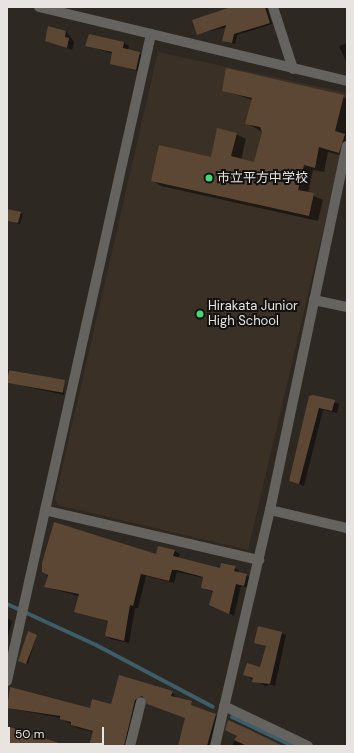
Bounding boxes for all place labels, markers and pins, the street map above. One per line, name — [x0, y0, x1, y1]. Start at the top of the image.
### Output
place label: 市立平方中学校 — [217, 170, 308, 186]
marker: 市立平方中学校 — [204, 173, 214, 183]
place label: Hirakata Junior High School — [208, 299, 298, 330]
marker: Hirakata Junior High School — [195, 309, 205, 319]

